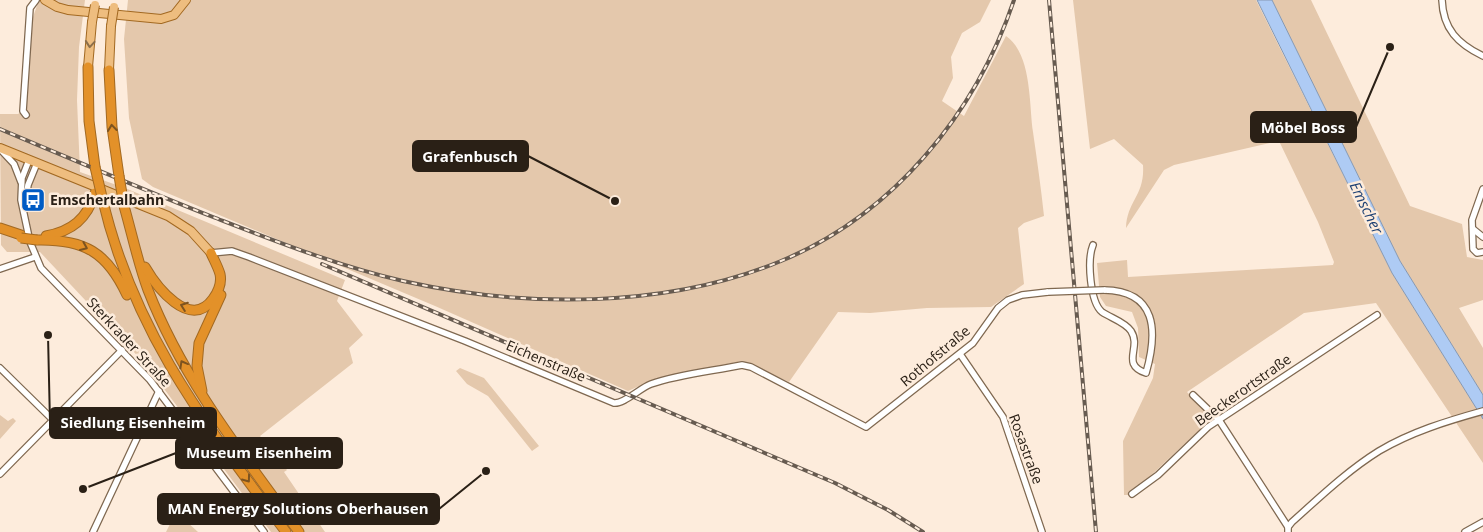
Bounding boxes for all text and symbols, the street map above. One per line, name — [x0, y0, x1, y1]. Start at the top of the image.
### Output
one-way arrow — [85, 41, 96, 49]
callout: Möbel Boss — [1251, 112, 1356, 142]
text: Möbel Boss — [1261, 117, 1345, 137]
one-way arrow — [107, 123, 118, 131]
callout: Grafenbusch — [413, 141, 528, 171]
text: Grafenbusch — [422, 146, 518, 166]
water label: Emscher — [1346, 178, 1389, 238]
bus stop icon: Emschertalbahn — [20, 187, 46, 213]
place label: Emschertalbahn — [50, 190, 164, 209]
one-way arrow — [79, 240, 88, 251]
street label: Sterkrader Straße — [83, 293, 176, 391]
one-way arrow — [180, 302, 188, 312]
street label: Rothofstraße — [896, 321, 974, 390]
street label: Eichenstraße — [503, 335, 589, 386]
street label: Beeckerortstraße — [1191, 349, 1295, 430]
one-way arrow — [179, 360, 189, 369]
callout: Siedlung Eisenheim — [50, 408, 216, 438]
street label: Rosastraße — [1005, 411, 1048, 487]
text: Siedlung Eisenheim — [60, 412, 206, 432]
callout: Museum Eisenheim — [176, 438, 342, 468]
text: Museum Eisenheim — [186, 442, 332, 462]
one-way arrow — [241, 473, 250, 483]
callout: MAN Energy Solutions Oberhausen — [158, 494, 439, 524]
text: MAN Energy Solutions Oberhausen — [167, 498, 429, 518]

